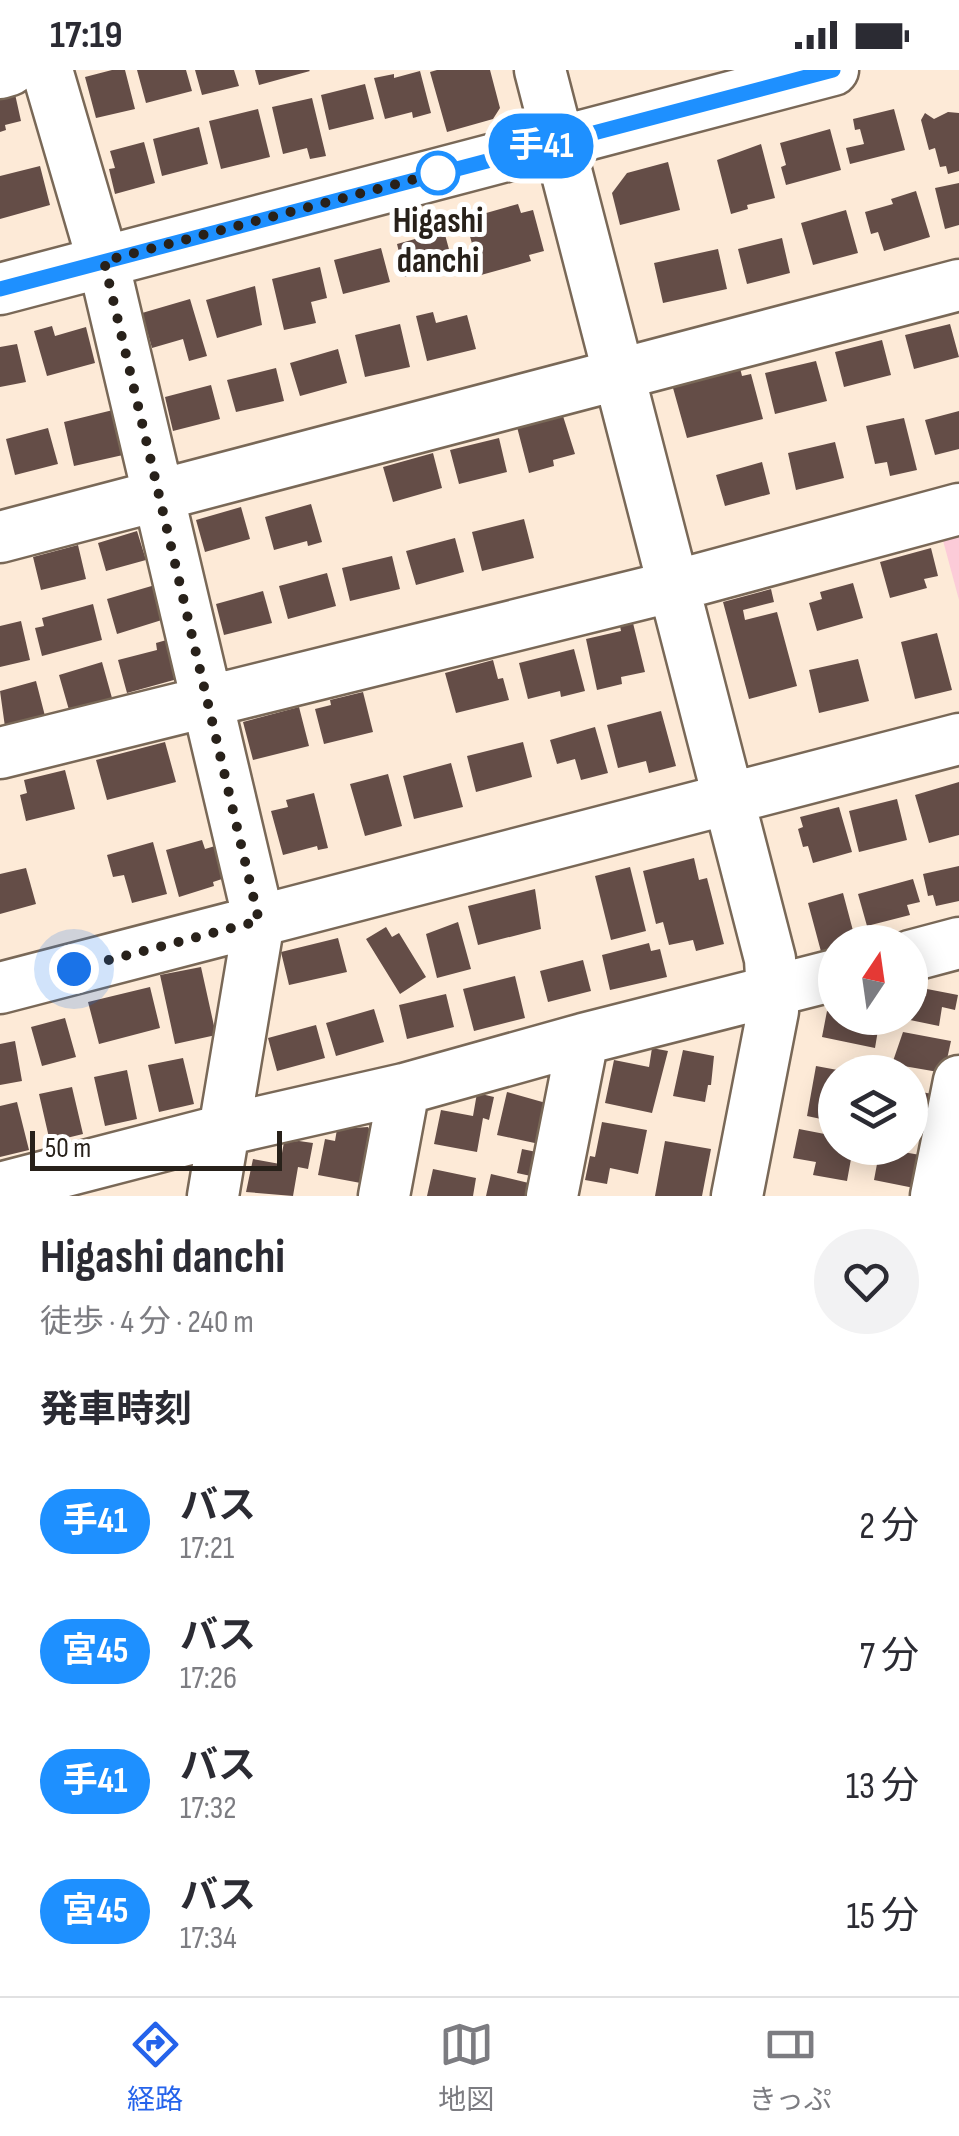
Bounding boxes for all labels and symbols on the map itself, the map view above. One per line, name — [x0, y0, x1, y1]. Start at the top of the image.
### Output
line badge: 手41 — [484, 114, 598, 178]
marker: Higashi danchi — [417, 152, 459, 194]
place label: Higashi danchi — [393, 200, 483, 283]
north arrow — [818, 925, 928, 1035]
your location — [49, 944, 99, 994]
scale bar — [30, 1126, 282, 1170]

